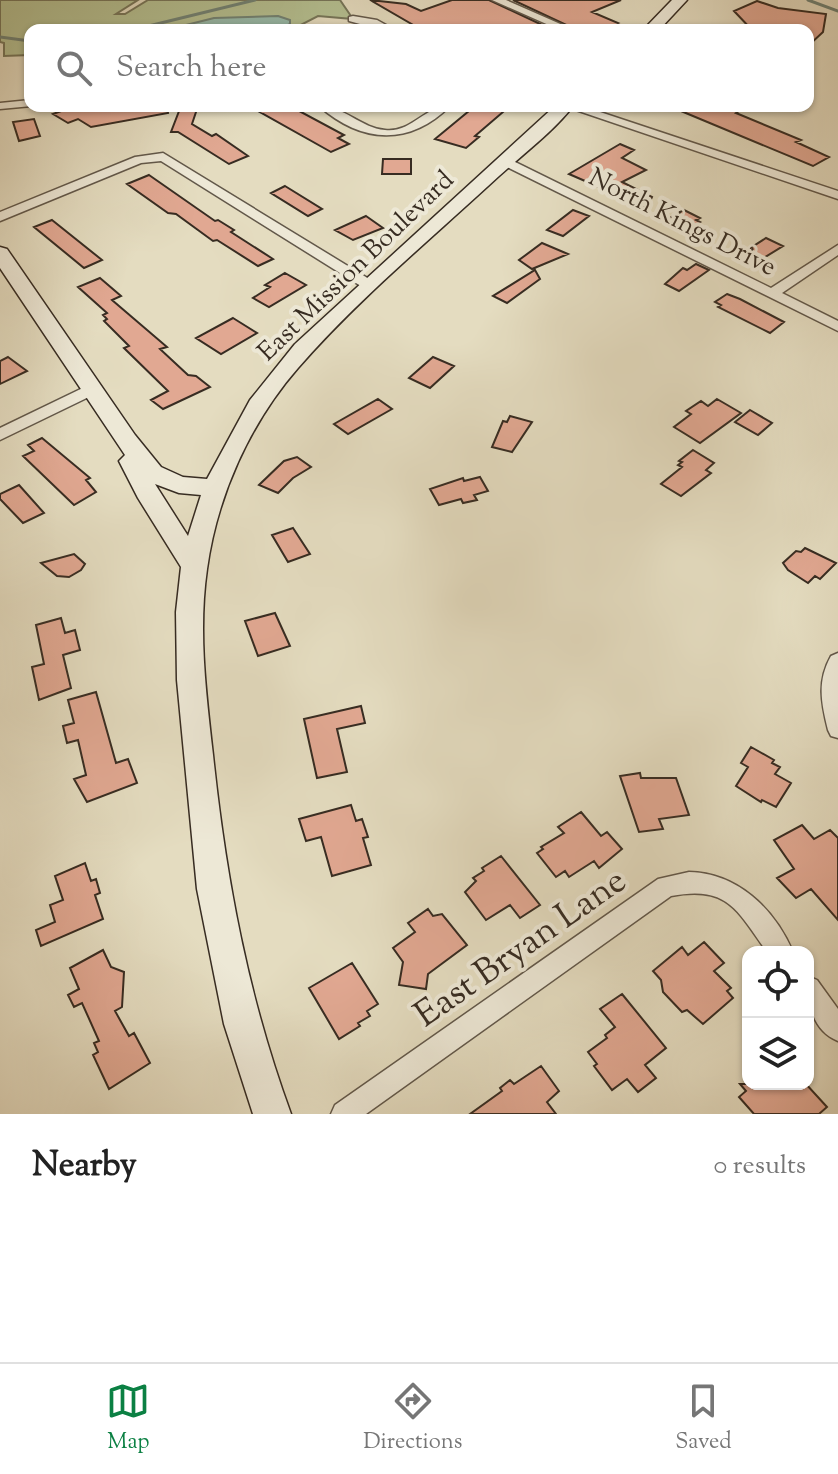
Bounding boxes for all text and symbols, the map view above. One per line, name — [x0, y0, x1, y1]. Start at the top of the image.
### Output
search box — [24, 24, 814, 112]
icon: search — [52, 46, 96, 90]
text: Search here — [116, 47, 266, 90]
street label: North Kings Drive — [582, 160, 782, 287]
street label: East Mission Boulevard — [250, 163, 463, 371]
street label: East Bryan Lane — [405, 857, 638, 1042]
map controls — [742, 946, 814, 1090]
button: locate — [742, 946, 814, 1018]
button: layers — [742, 1018, 814, 1090]
text: Nearby — [32, 1142, 137, 1191]
text: 0 results — [714, 1148, 806, 1185]
tab: Map — [106, 1379, 150, 1459]
tab: Directions — [363, 1379, 462, 1459]
tab: Saved — [675, 1379, 732, 1459]

